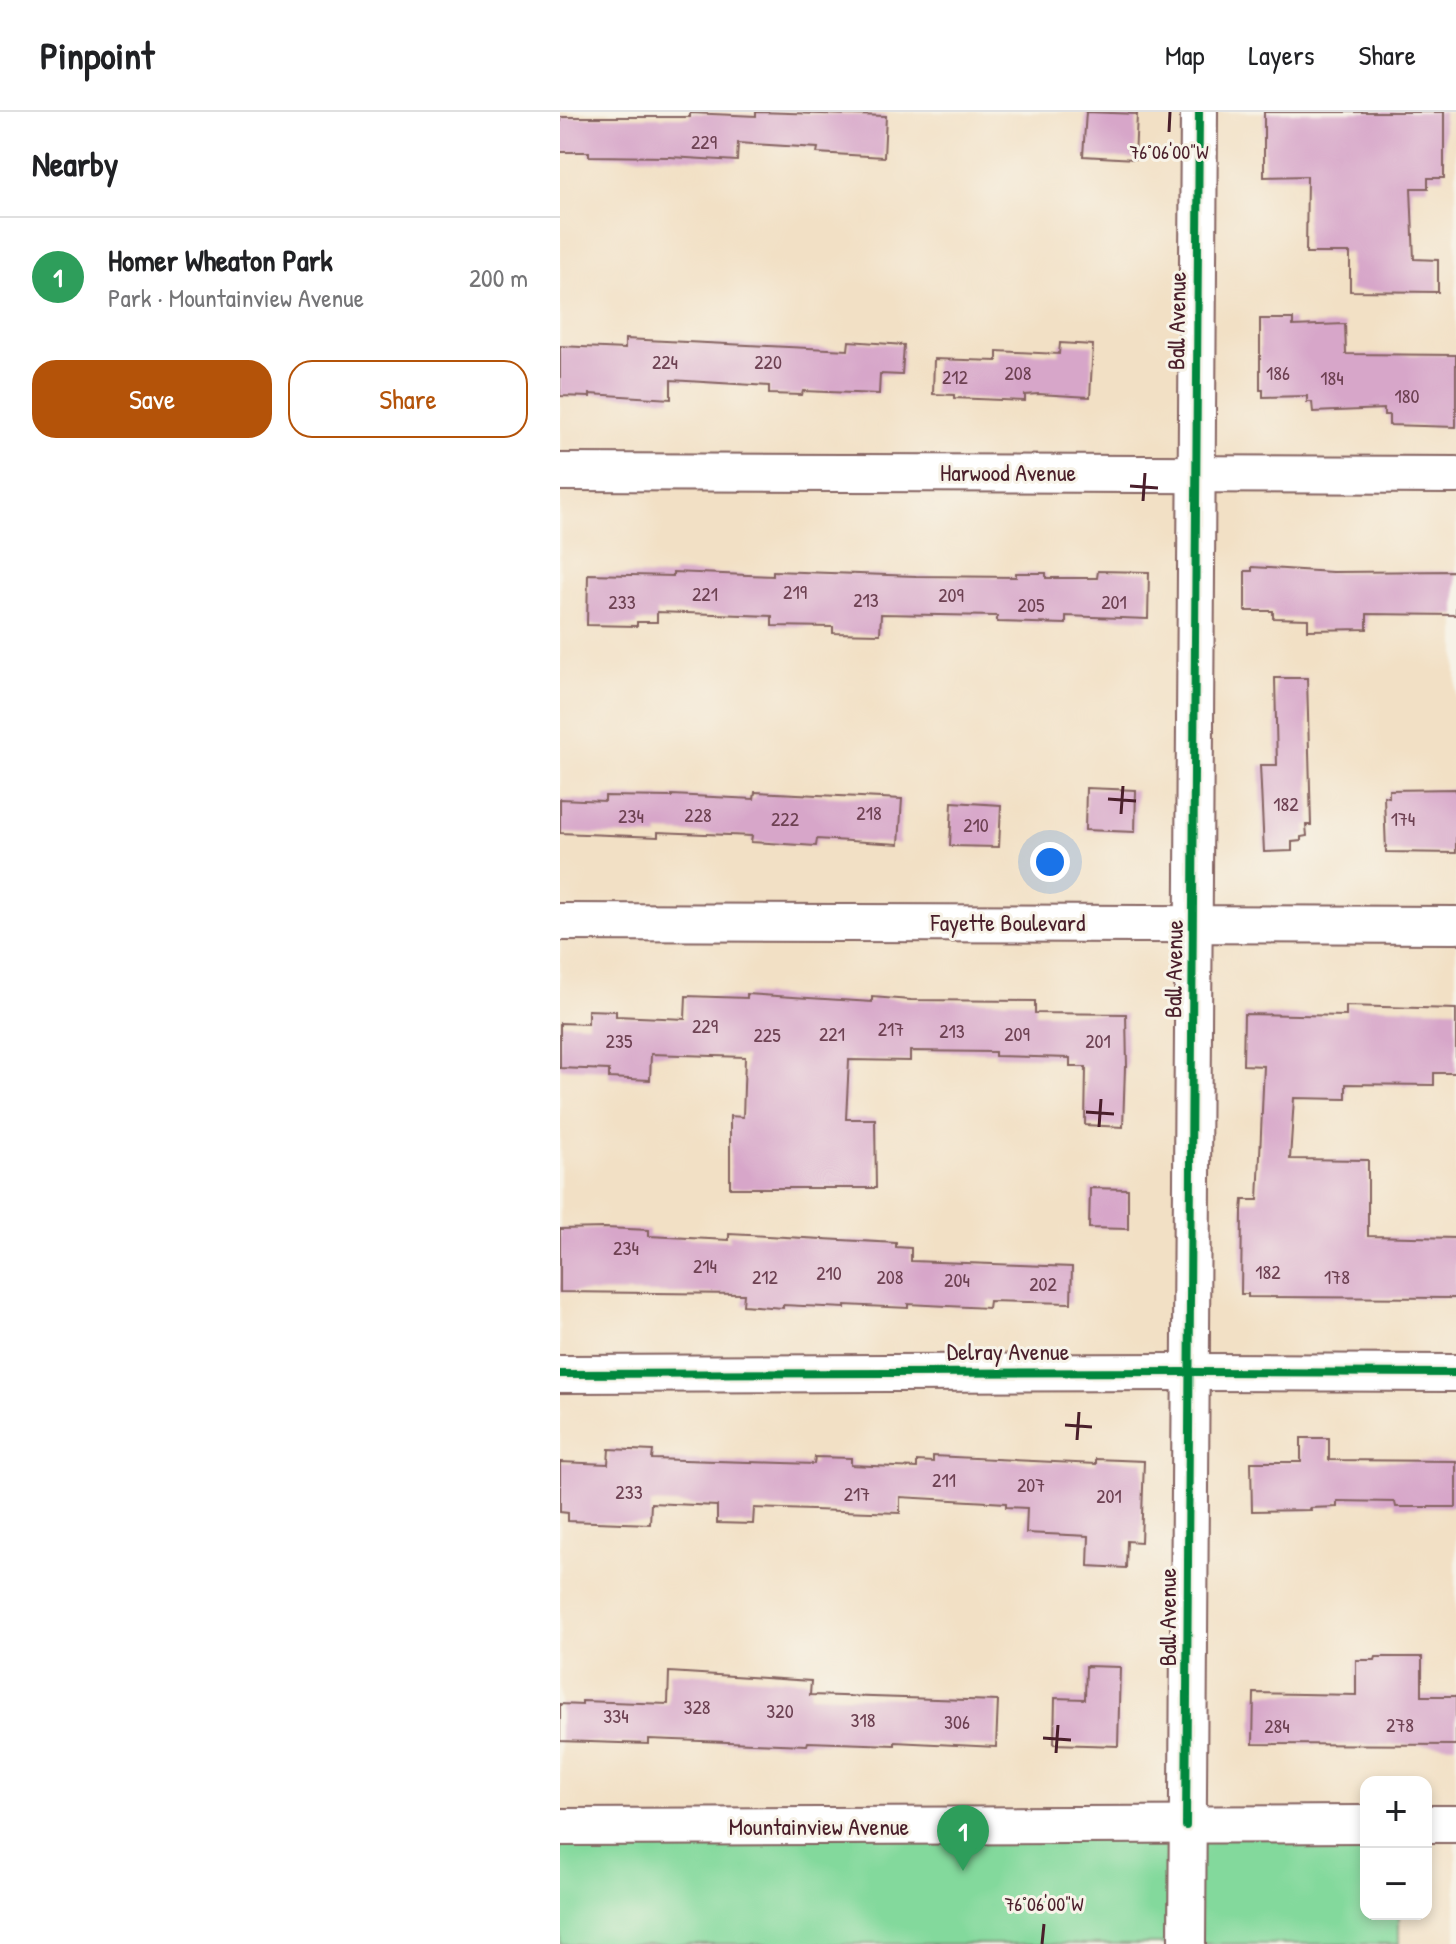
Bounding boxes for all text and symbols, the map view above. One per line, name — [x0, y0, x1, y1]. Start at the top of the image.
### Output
text: Pinpoint — [40, 29, 154, 81]
text: Map — [1165, 36, 1205, 74]
text: Layers — [1249, 36, 1314, 74]
text: Share — [1358, 36, 1416, 74]
house number: 229 — [691, 128, 717, 155]
text: 76°06'00"W — [1129, 138, 1209, 165]
text: Nearby — [32, 141, 118, 187]
text: Homer Wheaton Park — [108, 240, 333, 280]
text: 1 — [53, 260, 63, 295]
text: 200 m — [469, 260, 528, 295]
street label: Ball Avenue — [1159, 271, 1193, 370]
text: Park · Mountainview Avenue — [108, 280, 364, 315]
house number: 224 — [652, 348, 678, 375]
house number: 220 — [754, 348, 782, 375]
house number: 208 — [1005, 359, 1031, 386]
house number: 186 — [1266, 359, 1290, 386]
button: Save — [32, 360, 272, 438]
button: Share — [288, 360, 528, 438]
house number: 212 — [942, 363, 969, 390]
house number: 184 — [1320, 364, 1344, 391]
house number: 180 — [1395, 382, 1419, 409]
street label: Harwood Avenue — [940, 456, 1076, 488]
house number: 219 — [783, 578, 807, 605]
house number: 221 — [692, 580, 718, 607]
house number: 209 — [938, 581, 964, 608]
house number: 213 — [853, 586, 879, 613]
house number: 233 — [608, 588, 636, 615]
house number: 201 — [1101, 588, 1127, 615]
house number: 205 — [1018, 591, 1045, 618]
house number: 182 — [1273, 790, 1299, 817]
house number: 218 — [856, 799, 882, 826]
house number: 228 — [684, 801, 712, 828]
house number: 234 — [618, 802, 644, 829]
house number: 222 — [771, 805, 800, 832]
house number: 174 — [1391, 805, 1415, 832]
house number: 210 — [963, 811, 989, 838]
your location — [1030, 842, 1070, 882]
street label: Fayette Boulevard — [930, 906, 1085, 938]
street label: Ball Avenue — [1156, 919, 1190, 1018]
house number: 229 — [692, 1012, 718, 1039]
house number: 217 — [878, 1015, 904, 1042]
house number: 213 — [939, 1017, 965, 1044]
house number: 221 — [819, 1020, 845, 1047]
house number: 209 — [1004, 1020, 1030, 1047]
house number: 225 — [753, 1021, 781, 1048]
house number: 235 — [606, 1027, 633, 1054]
house number: 201 — [1085, 1027, 1111, 1054]
house number: 234 — [613, 1234, 639, 1261]
house number: 214 — [693, 1252, 717, 1279]
house number: 182 — [1255, 1258, 1281, 1285]
house number: 210 — [816, 1259, 842, 1286]
house number: 212 — [752, 1263, 779, 1290]
house number: 208 — [877, 1263, 903, 1290]
house number: 178 — [1324, 1263, 1350, 1290]
house number: 204 — [944, 1266, 970, 1293]
house number: 202 — [1029, 1270, 1057, 1297]
street label: Delray Avenue — [947, 1335, 1070, 1367]
house number: 211 — [932, 1466, 956, 1493]
house number: 207 — [1017, 1471, 1045, 1498]
house number: 233 — [615, 1478, 643, 1505]
house number: 217 — [844, 1480, 870, 1507]
house number: 201 — [1096, 1482, 1122, 1509]
street label: Ball Avenue — [1151, 1567, 1183, 1666]
house number: 328 — [684, 1693, 710, 1720]
house number: 320 — [766, 1697, 794, 1724]
house number: 334 — [603, 1702, 629, 1729]
house number: 318 — [851, 1706, 875, 1733]
house number: 306 — [944, 1708, 970, 1735]
house number: 278 — [1386, 1711, 1414, 1738]
house number: 284 — [1264, 1712, 1290, 1739]
map controls — [1360, 1776, 1432, 1920]
button: + — [1360, 1776, 1432, 1848]
pin: 1 — [937, 1805, 989, 1871]
street label: Mountainview Avenue — [729, 1810, 910, 1842]
button: − — [1360, 1848, 1432, 1920]
text: 76°06'00"W — [1004, 1890, 1084, 1917]

